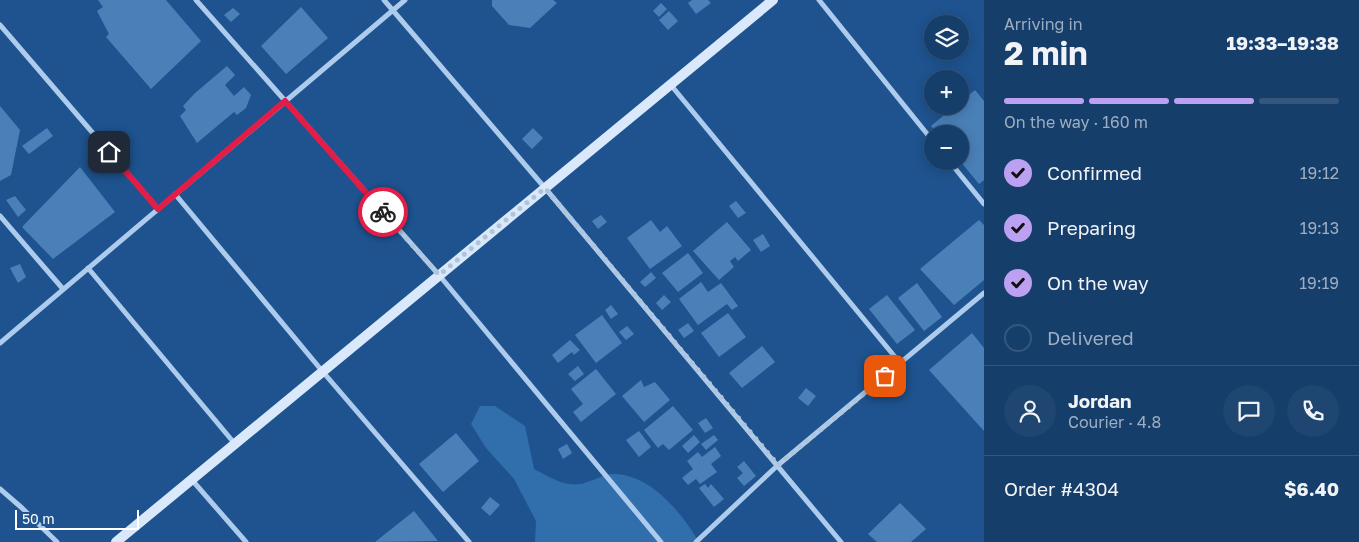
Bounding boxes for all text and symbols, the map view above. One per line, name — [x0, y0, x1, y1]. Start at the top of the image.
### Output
text: Arriving in — [1004, 14, 1083, 34]
map controls — [924, 15, 969, 170]
button: layers — [924, 15, 969, 60]
text: 19:33–19:38 — [1226, 31, 1339, 54]
text: 2 min — [1004, 34, 1088, 72]
button: + — [924, 70, 969, 115]
text: On the way · 160 m — [1004, 112, 1148, 132]
button: − — [924, 125, 969, 170]
pin — [88, 131, 130, 173]
icon: home — [95, 138, 123, 166]
icon: check — [1004, 159, 1032, 187]
text: Confirmed — [1047, 161, 1142, 184]
text: 19:12 — [1300, 163, 1339, 183]
courier — [358, 187, 408, 237]
icon: bike — [369, 198, 397, 226]
icon: check — [1004, 214, 1032, 242]
text: Preparing — [1047, 216, 1136, 239]
text: 19:13 — [1300, 218, 1339, 238]
icon: check — [1004, 269, 1032, 297]
text: On the way — [1047, 271, 1149, 294]
text: 19:19 — [1299, 273, 1339, 293]
text: Delivered — [1047, 326, 1134, 349]
pin — [864, 355, 906, 397]
icon: bag — [871, 362, 899, 390]
button: person — [1004, 385, 1056, 437]
button: chat — [1223, 385, 1275, 437]
button: phone — [1287, 385, 1339, 437]
text: Jordan — [1068, 389, 1132, 412]
text: Courier · 4.8 — [1068, 412, 1161, 432]
text: Order #4304 — [1004, 477, 1119, 500]
text: $6.40 — [1284, 477, 1339, 500]
scale bar — [15, 507, 139, 530]
text: 50 m — [22, 510, 55, 527]

